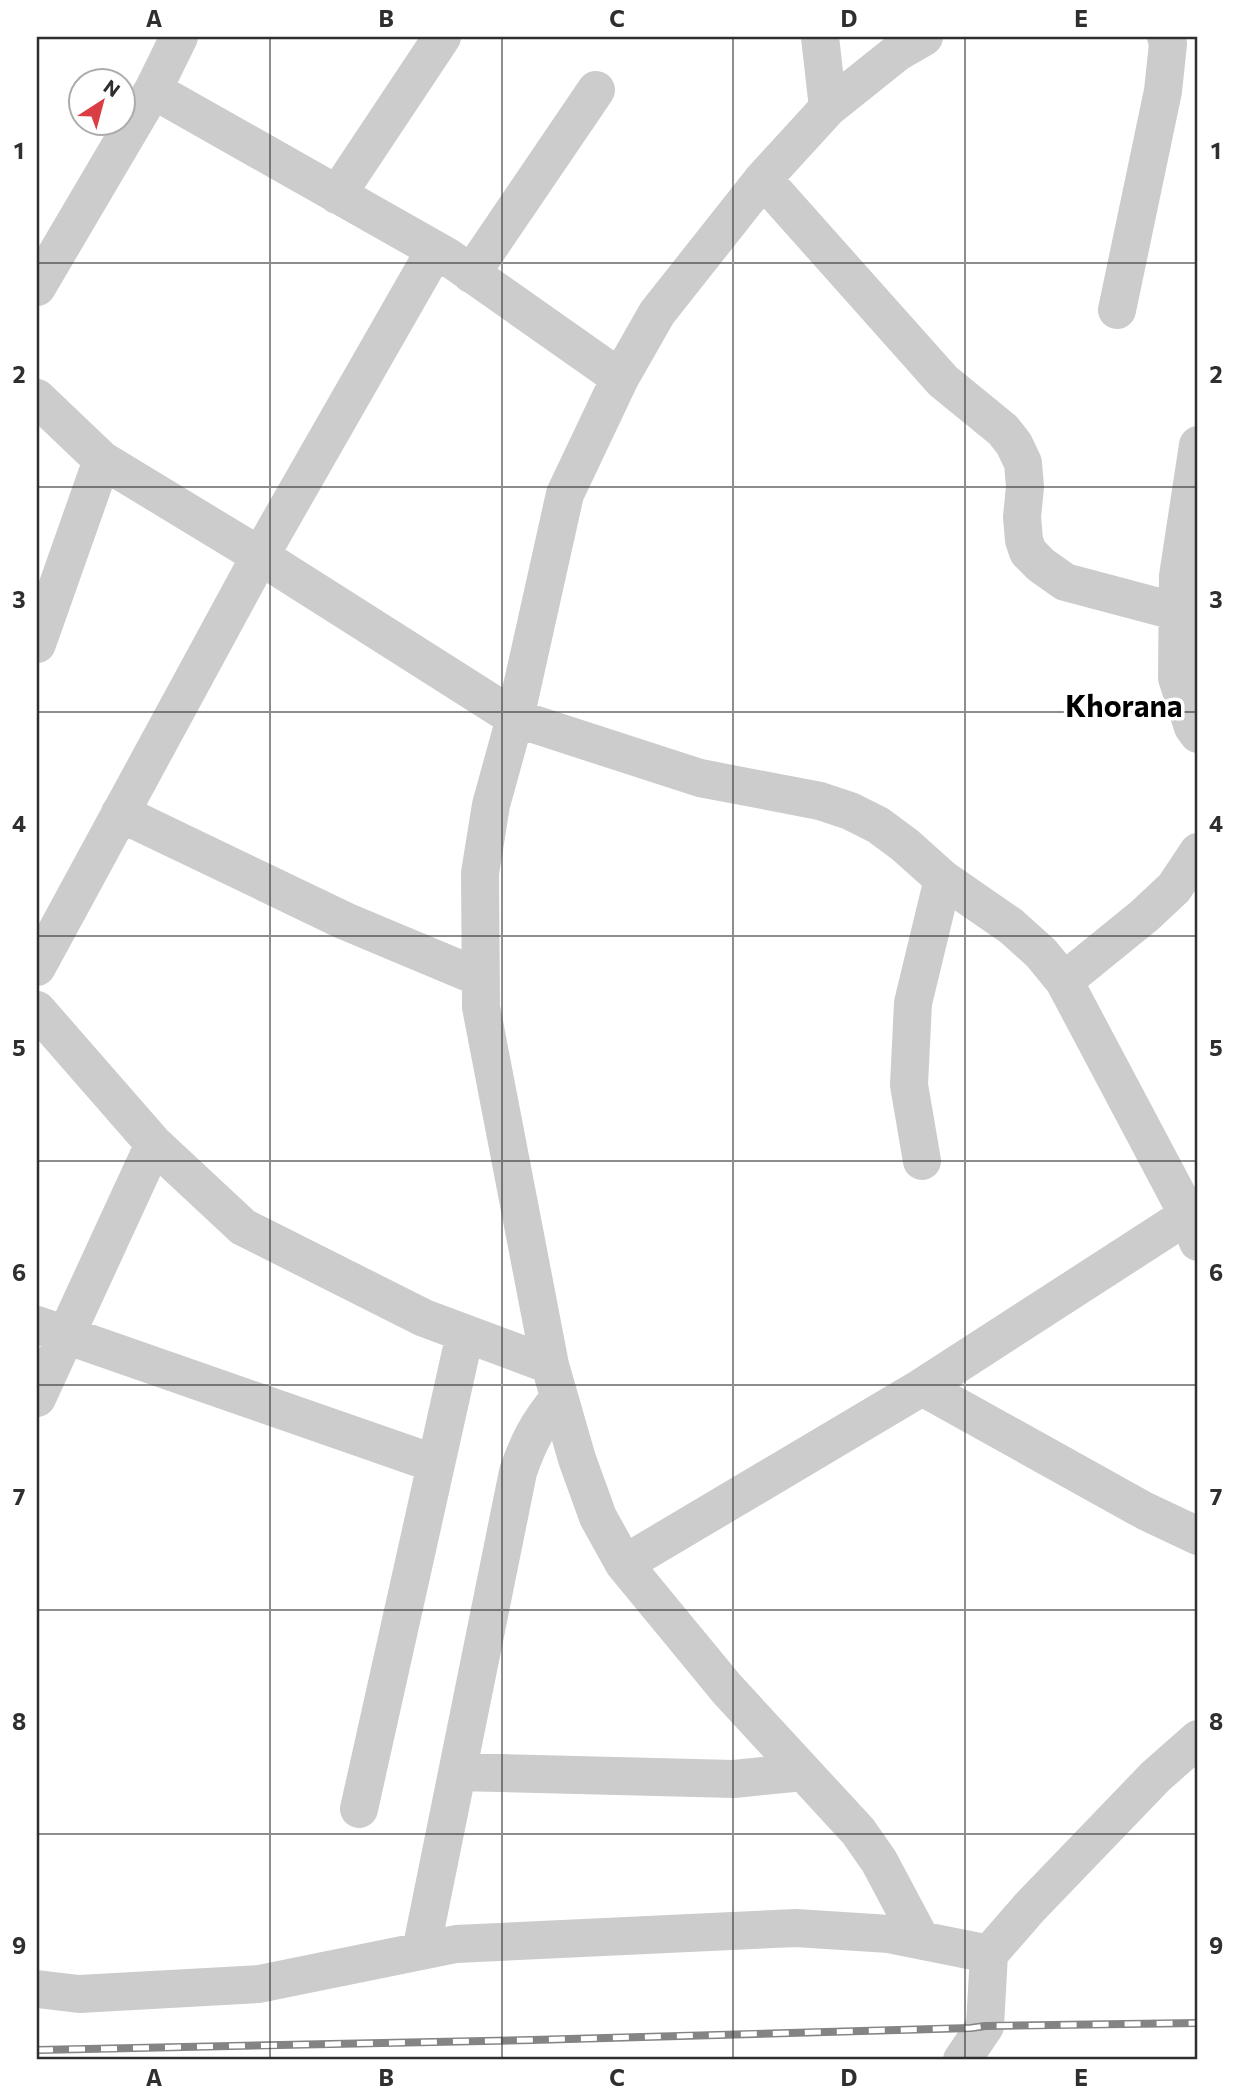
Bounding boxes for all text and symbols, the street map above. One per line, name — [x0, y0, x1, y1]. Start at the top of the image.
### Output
text: A — [146, 4, 163, 32]
text: B — [378, 4, 394, 32]
text: C — [609, 4, 625, 32]
text: D — [841, 4, 858, 32]
text: E — [1074, 4, 1088, 32]
north arrow — [66, 66, 136, 136]
text: N — [100, 74, 125, 101]
text: 1 — [14, 136, 24, 164]
text: 1 — [1211, 136, 1221, 164]
text: 2 — [12, 360, 26, 388]
text: 2 — [1209, 360, 1223, 388]
text: 3 — [12, 585, 26, 613]
text: 3 — [1209, 585, 1223, 613]
district label: Khorana — [1065, 686, 1183, 723]
text: 4 — [12, 809, 26, 837]
text: 4 — [1209, 809, 1223, 837]
text: 5 — [12, 1033, 26, 1061]
text: 5 — [1209, 1033, 1223, 1061]
text: 6 — [12, 1258, 26, 1286]
text: 6 — [1209, 1258, 1223, 1286]
text: 7 — [13, 1482, 25, 1510]
text: 7 — [1210, 1482, 1222, 1510]
text: 8 — [12, 1707, 26, 1735]
text: 8 — [1209, 1707, 1223, 1735]
text: 9 — [12, 1931, 26, 1959]
text: 9 — [1209, 1931, 1223, 1959]
text: A — [146, 2063, 163, 2091]
text: B — [378, 2063, 394, 2091]
text: C — [609, 2063, 625, 2091]
text: D — [841, 2063, 858, 2091]
text: E — [1074, 2063, 1088, 2091]

